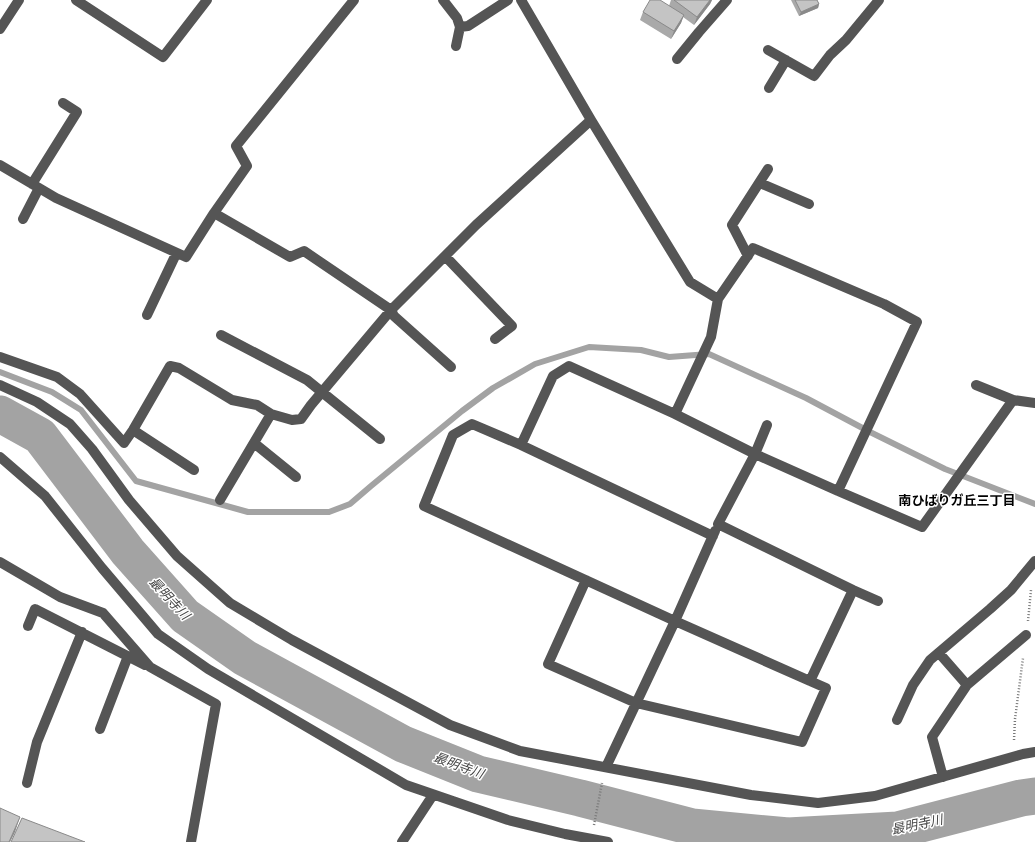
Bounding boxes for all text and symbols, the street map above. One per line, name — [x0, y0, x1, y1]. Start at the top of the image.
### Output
district label: 南ひばりガ丘三丁目 — [898, 492, 1016, 509]
water label: 最明寺川 — [146, 574, 195, 625]
water label: 最明寺川 — [431, 749, 488, 783]
water label: 最明寺川 — [890, 810, 946, 838]

